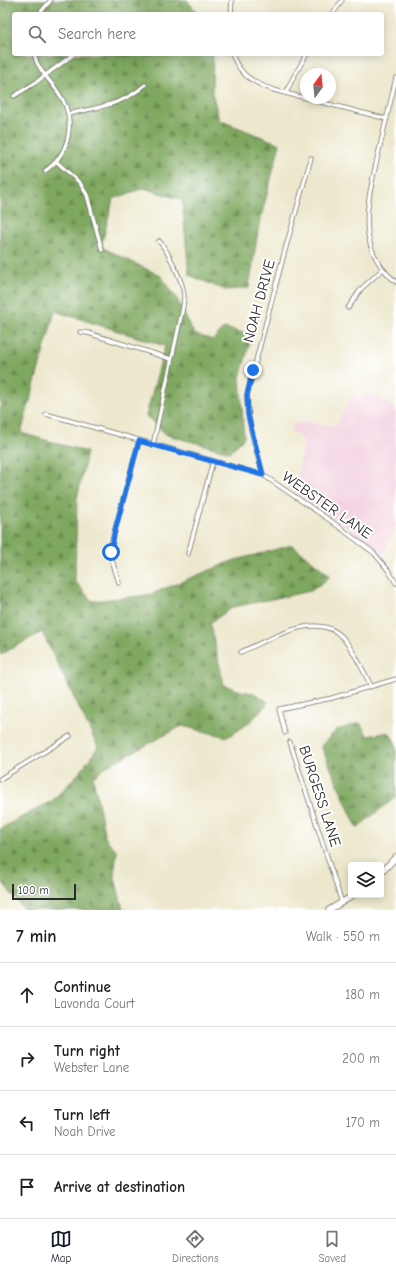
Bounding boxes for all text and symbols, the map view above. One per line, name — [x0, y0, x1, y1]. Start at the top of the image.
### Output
search box — [12, 12, 384, 56]
icon: search — [26, 23, 48, 45]
text: Search here — [58, 25, 136, 43]
north arrow — [300, 68, 336, 104]
street label: NOAH DRIVE — [239, 257, 279, 345]
route end — [244, 361, 262, 379]
street label: WEBSTER LANE — [279, 467, 375, 543]
route start — [102, 543, 120, 561]
street label: BURGESS LANE — [295, 743, 345, 849]
map controls — [348, 862, 384, 898]
button: layers — [348, 862, 384, 898]
scale bar — [12, 882, 76, 901]
text: 100 m — [18, 884, 49, 897]
text: 7 min — [16, 927, 57, 946]
text: Walk · 550 m — [306, 929, 380, 944]
text: Continue — [54, 978, 111, 996]
icon: ahead — [16, 984, 38, 1006]
text: 180 m — [345, 987, 380, 1002]
text: Lavonda Court — [54, 996, 135, 1011]
text: Turn right — [54, 1042, 120, 1060]
icon: right — [16, 1048, 38, 1070]
text: 200 m — [342, 1051, 380, 1066]
text: Webster Lane — [54, 1060, 129, 1075]
text: Turn left — [54, 1106, 110, 1124]
icon: left — [16, 1112, 38, 1134]
text: 170 m — [346, 1115, 380, 1130]
text: Noah Drive — [54, 1124, 115, 1139]
icon: arrive — [16, 1176, 38, 1198]
text: Arrive at destination — [54, 1178, 185, 1196]
tab: Map — [50, 1228, 72, 1265]
tab: Directions — [172, 1228, 219, 1265]
tab: Saved — [319, 1228, 346, 1265]

